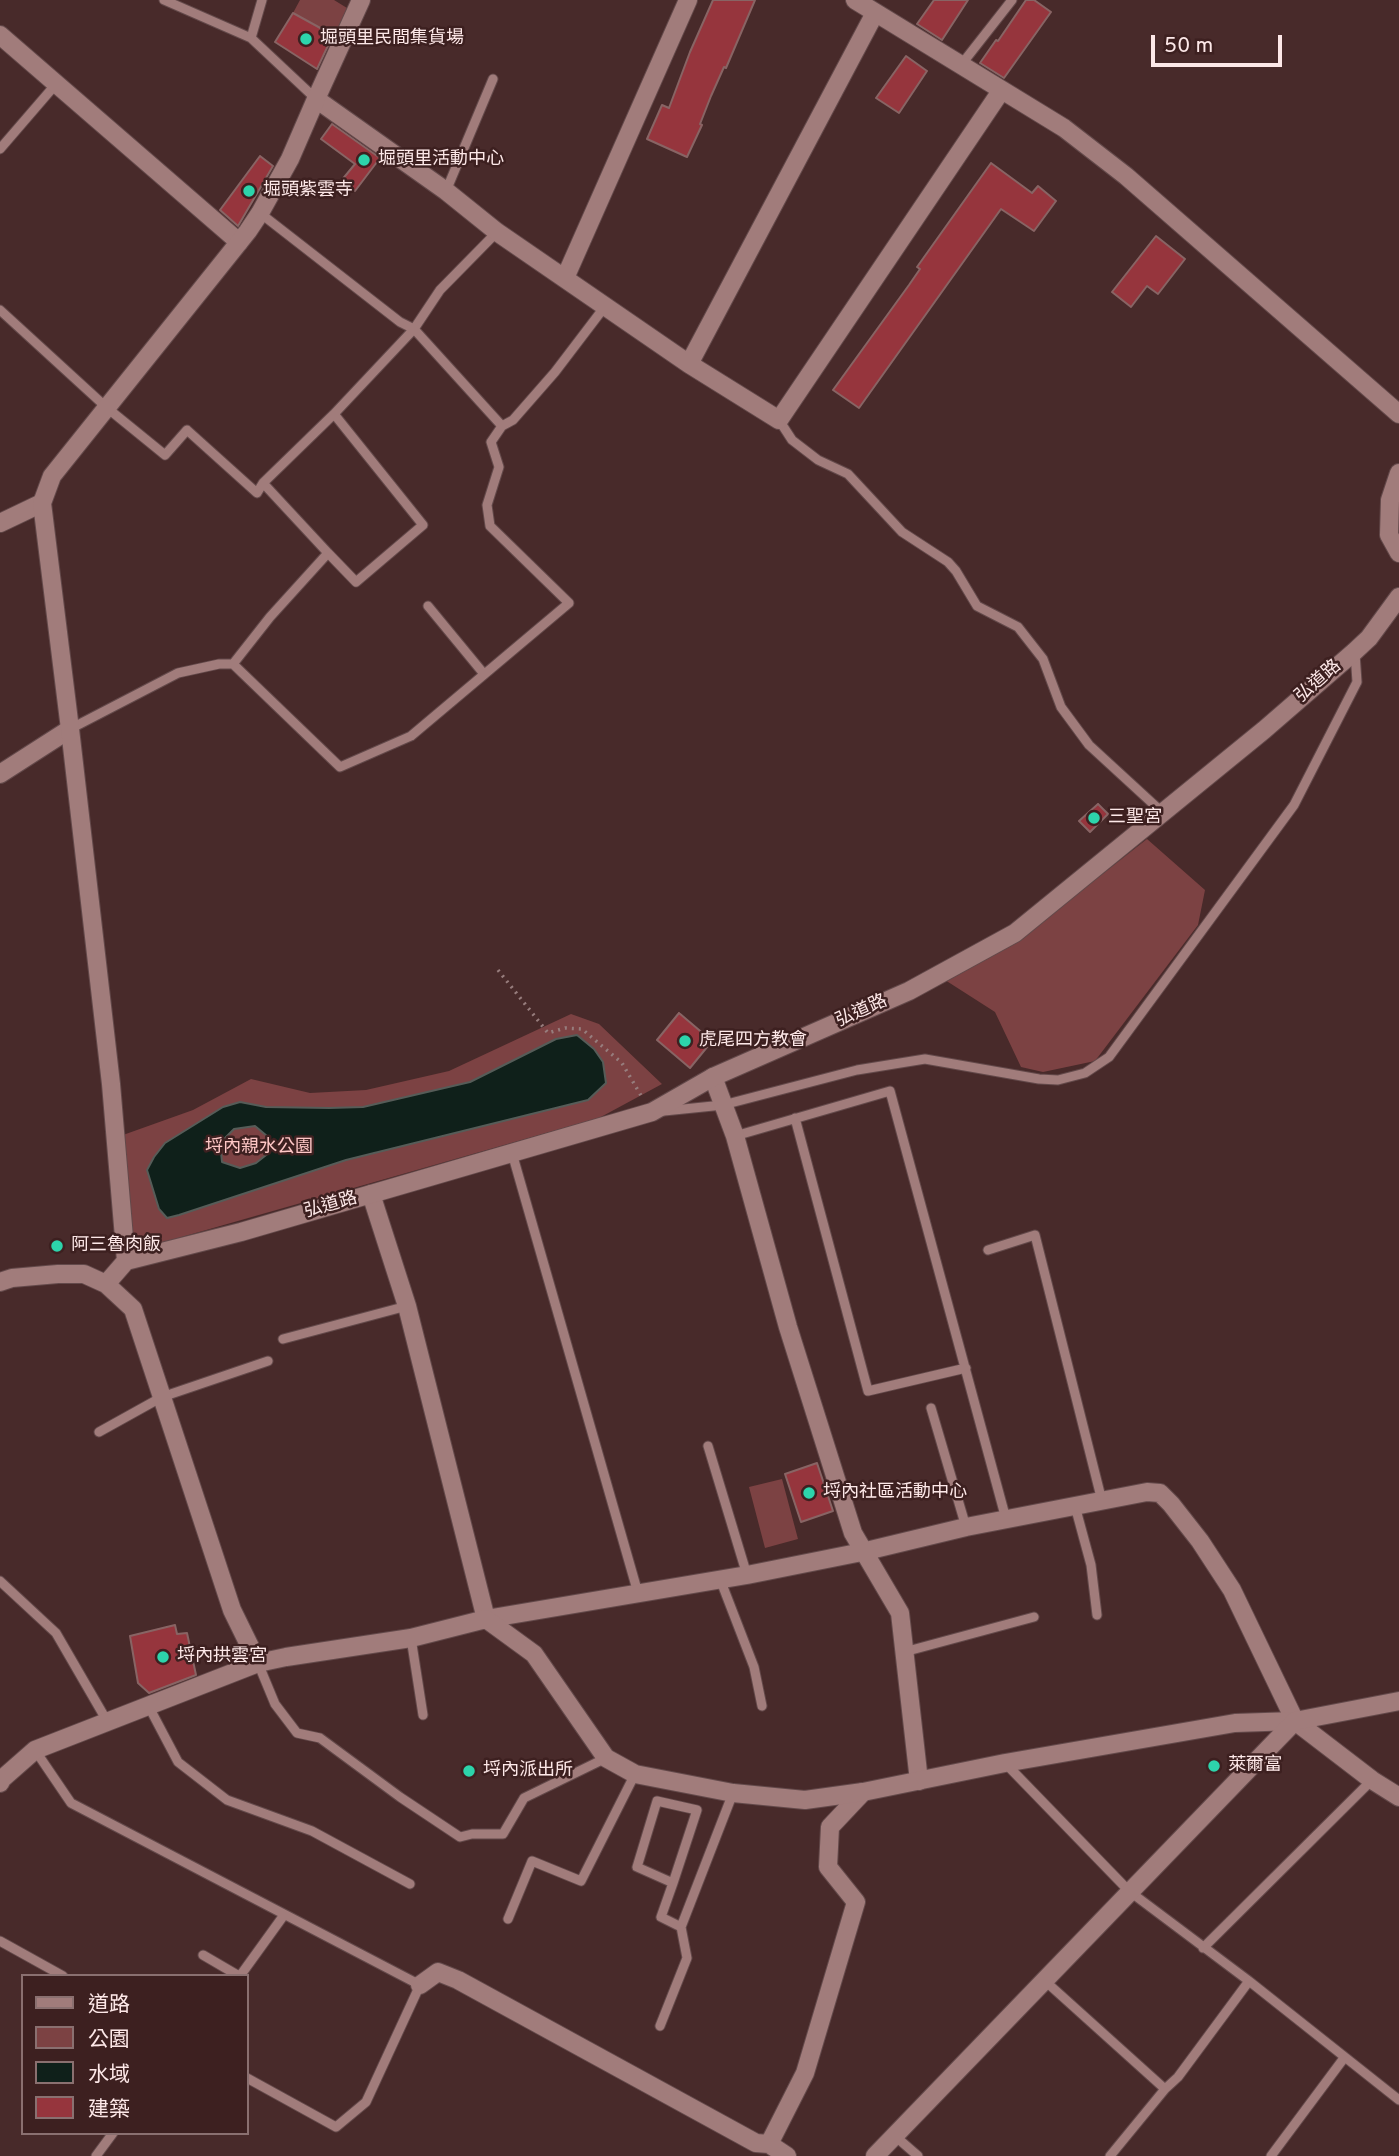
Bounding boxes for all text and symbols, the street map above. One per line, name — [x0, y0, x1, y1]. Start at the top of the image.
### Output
scale bar — [1154, 21, 1285, 65]
place label: 堀頭里民間集貨場 — [320, 28, 464, 50]
marker: 堀頭里民間集貨場 — [298, 31, 314, 47]
text: 50 m — [1164, 33, 1213, 60]
place label: 堀頭里活動中心 — [378, 149, 504, 171]
marker: 堀頭里活動中心 — [356, 152, 372, 168]
place label: 堀頭紫雲寺 — [263, 180, 353, 202]
marker: 堀頭紫雲寺 — [241, 183, 257, 199]
street label: 弘道路 — [1292, 656, 1346, 708]
place label: 三聖宮 — [1108, 807, 1162, 829]
marker: 三聖宮 — [1086, 810, 1102, 826]
street label: 弘道路 — [833, 991, 891, 1033]
place label: 虎尾四方教會 — [699, 1030, 807, 1052]
marker: 虎尾四方教會 — [677, 1033, 693, 1049]
park label: 埒內親水公園 — [205, 1137, 313, 1159]
street label: 弘道路 — [302, 1188, 360, 1224]
place label: 阿三魯肉飯 — [71, 1235, 161, 1257]
marker: 阿三魯肉飯 — [49, 1238, 65, 1254]
place label: 埒內社區活動中心 — [823, 1482, 967, 1504]
marker: 埒內社區活動中心 — [801, 1485, 817, 1501]
place label: 埒內拱雲宮 — [177, 1646, 267, 1668]
marker: 埒內拱雲宮 — [155, 1649, 171, 1665]
place label: 萊爾富 — [1228, 1755, 1282, 1777]
marker: 萊爾富 — [1206, 1758, 1222, 1774]
place label: 埒內派出所 — [483, 1760, 573, 1782]
marker: 埒內派出所 — [461, 1763, 477, 1779]
legend — [21, 1974, 248, 2135]
text: 道路 — [88, 1992, 130, 2019]
text: 公園 — [88, 2027, 130, 2054]
text: 水域 — [88, 2062, 130, 2089]
text: 建築 — [88, 2097, 130, 2124]

